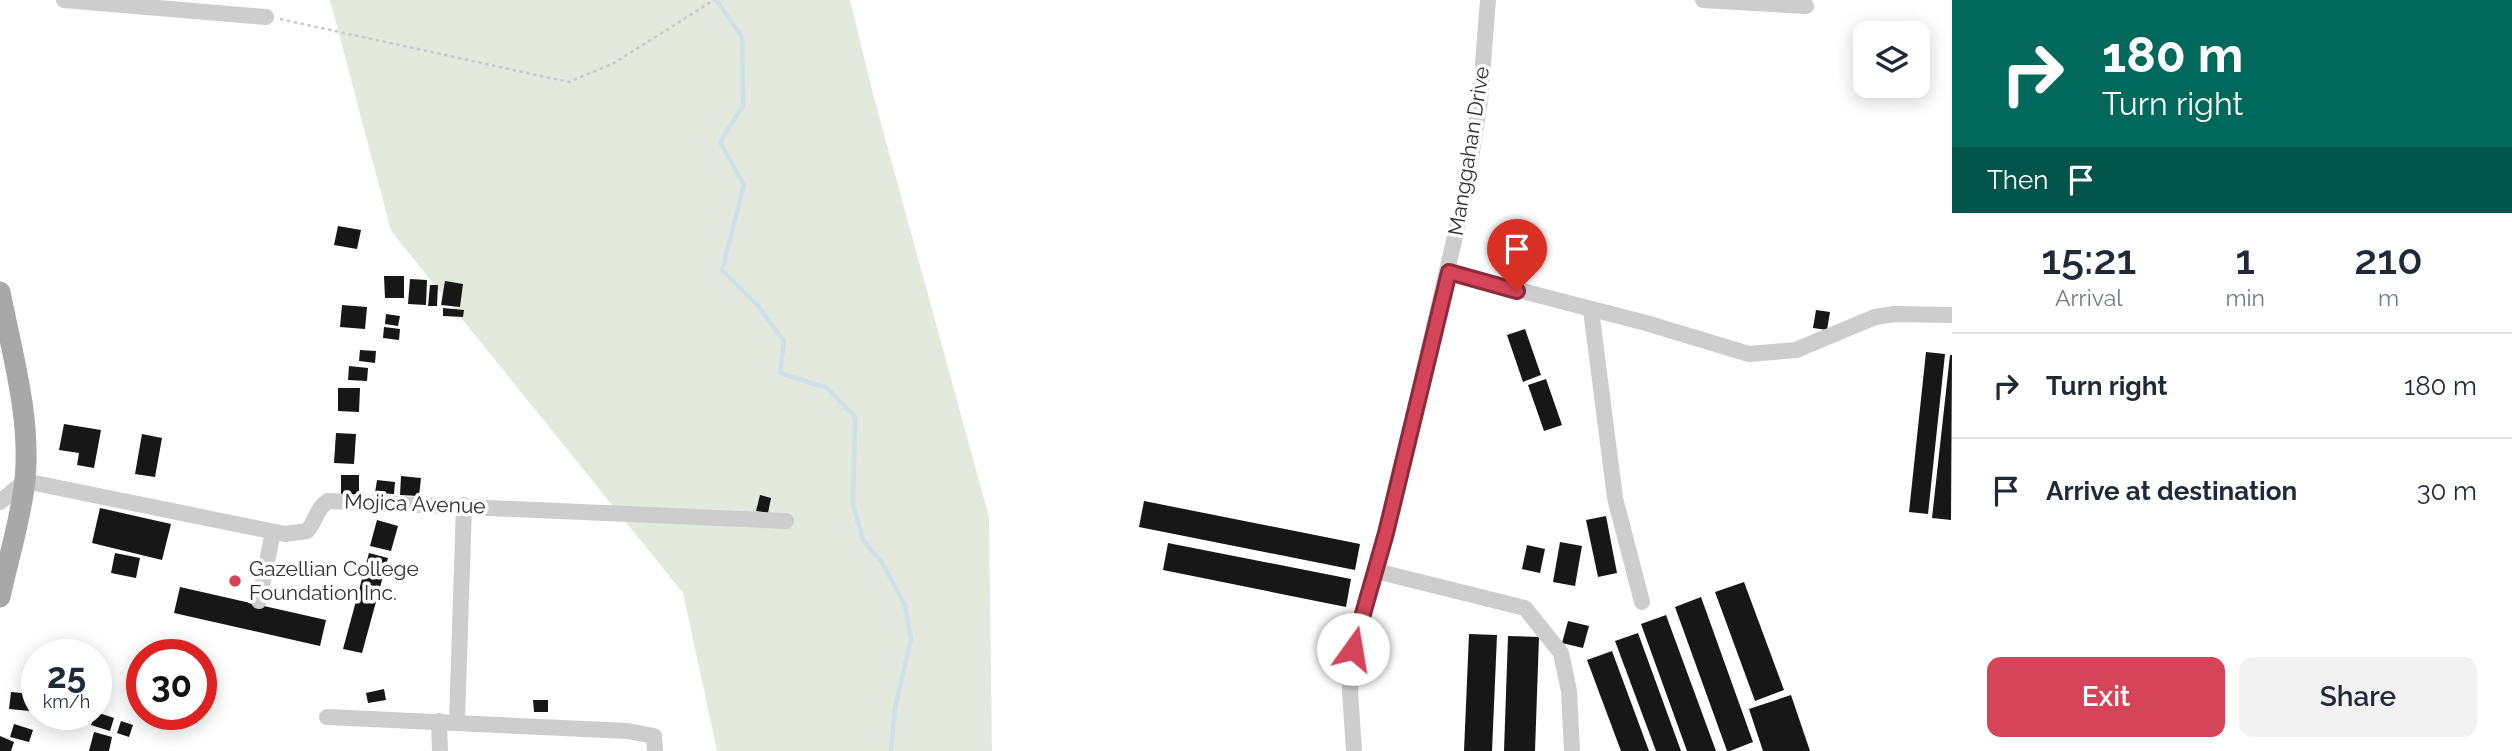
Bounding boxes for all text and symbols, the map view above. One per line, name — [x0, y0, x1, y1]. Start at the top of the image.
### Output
map controls — [1853, 21, 1930, 98]
button: layers — [1853, 21, 1930, 98]
text: 180 m — [2102, 26, 2243, 83]
icon: right — [1987, 28, 2078, 119]
street label: Manggahan Drive — [1443, 65, 1494, 237]
text: Turn right — [2102, 85, 2243, 122]
icon: arrive — [2062, 161, 2100, 199]
text: Then — [1987, 165, 2048, 195]
pin — [1487, 219, 1547, 291]
icon: arrive — [1498, 230, 1536, 268]
text: 15:21 — [2041, 235, 2136, 284]
text: 1 — [2235, 235, 2255, 284]
text: 210 — [2354, 235, 2423, 284]
text: Arrival — [2055, 284, 2122, 311]
text: min — [2225, 284, 2265, 311]
text: m — [2378, 284, 2399, 311]
icon: right — [1987, 367, 2025, 405]
text: Turn right — [2046, 371, 2167, 401]
text: 180 m — [2404, 371, 2477, 401]
icon: arrive — [1987, 472, 2025, 510]
text: Arrive at destination — [2046, 476, 2297, 506]
text: 30 m — [2417, 476, 2477, 506]
street label: Mojica Avenue — [344, 489, 486, 518]
place label: Gazellian College Foundation Inc. — [249, 556, 419, 605]
marker: Gazellian College Foundation Inc. — [227, 573, 243, 589]
position arrow — [1316, 612, 1390, 686]
speed limit sign: 30 — [126, 639, 217, 730]
text: 25 — [47, 655, 86, 696]
button: Exit — [1987, 657, 2225, 737]
button: Share — [2239, 657, 2477, 737]
text: km/h — [43, 691, 90, 712]

